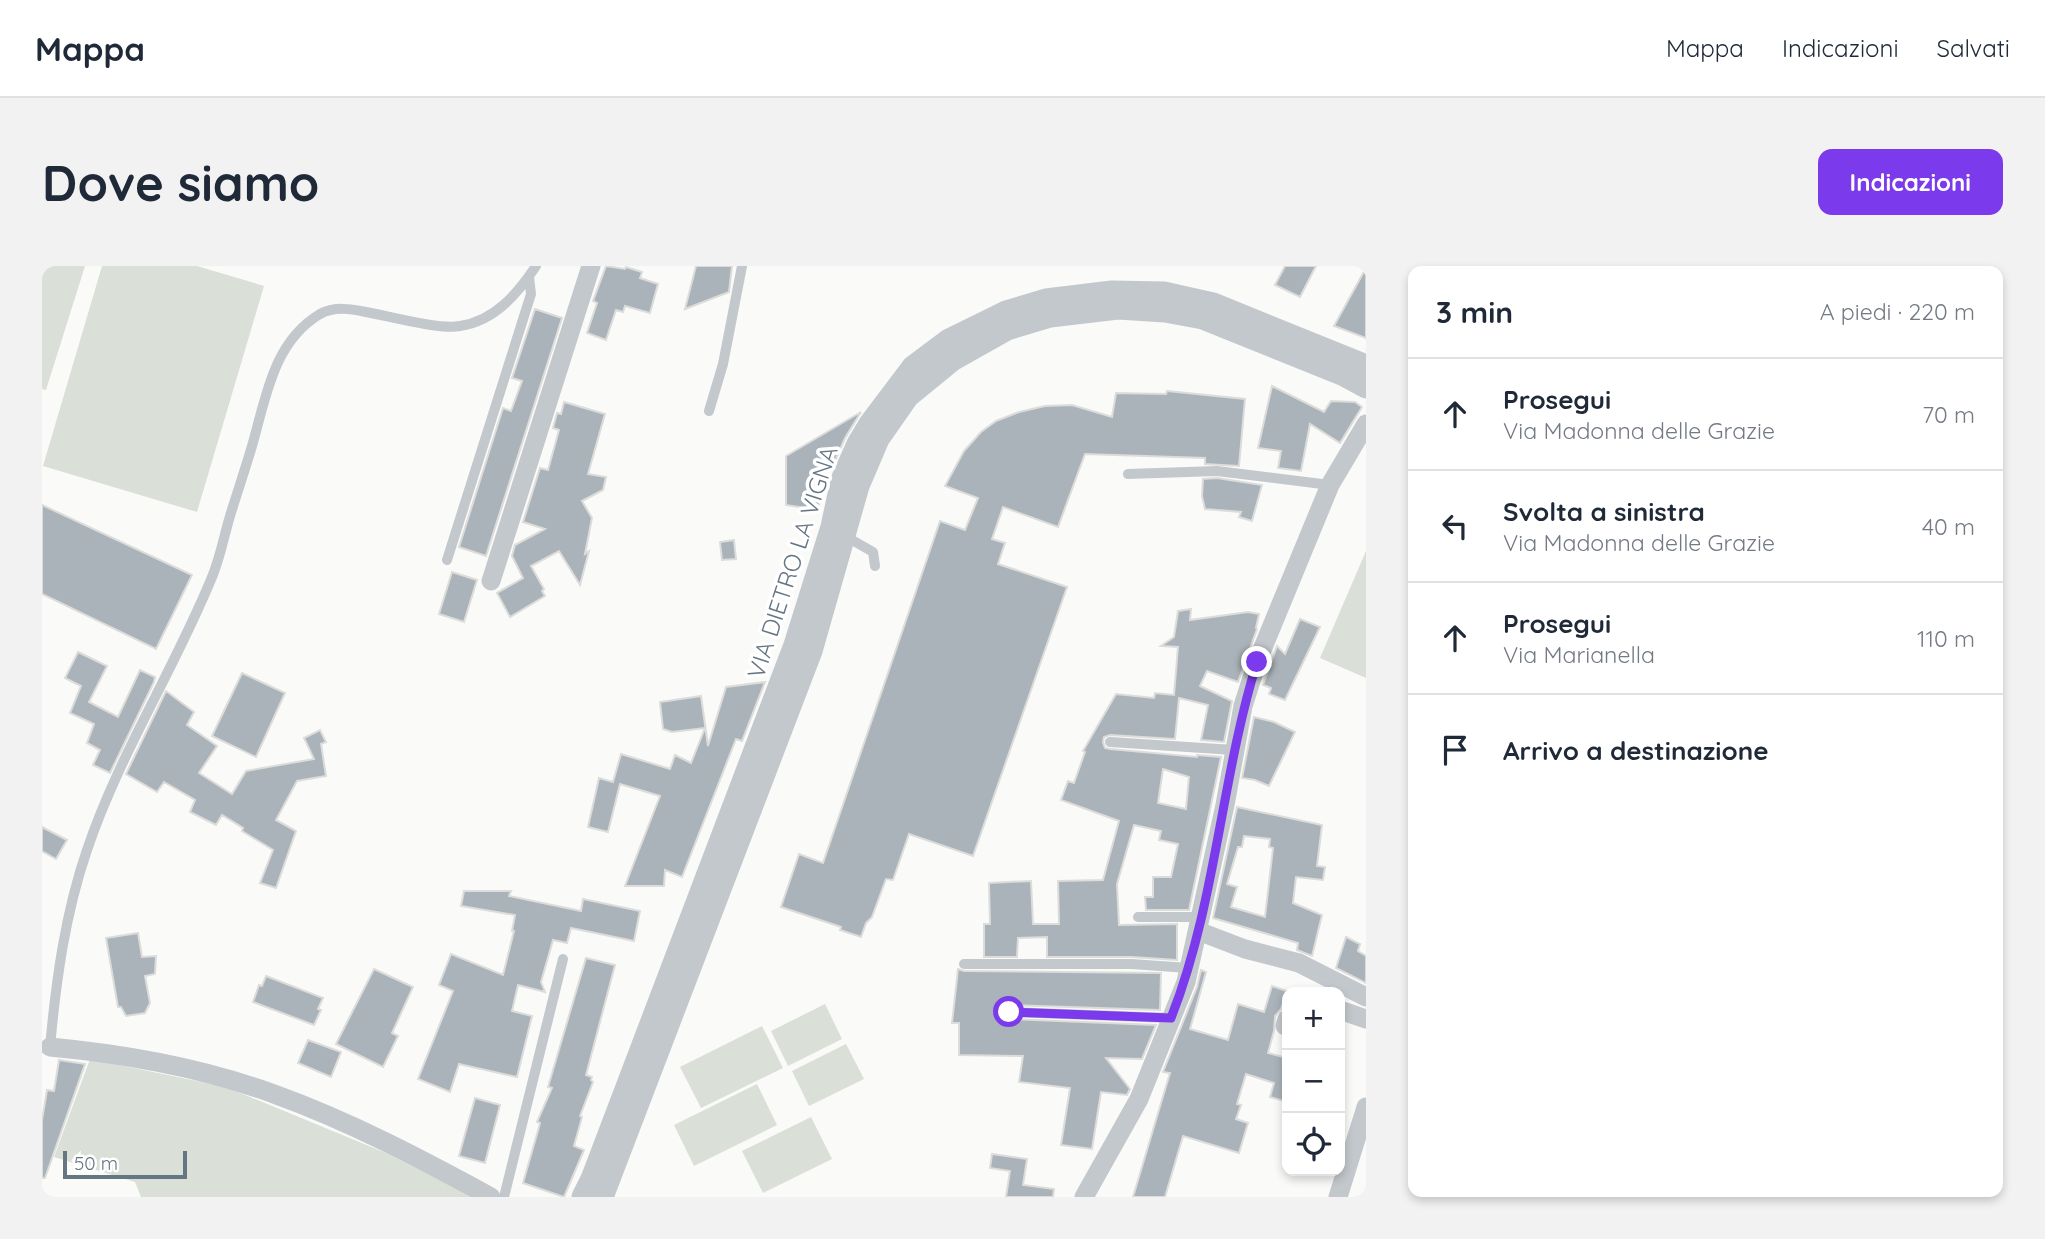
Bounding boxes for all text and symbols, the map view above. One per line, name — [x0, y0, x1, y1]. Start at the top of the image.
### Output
text: Mappa — [35, 28, 145, 69]
text: Mappa — [1666, 33, 1744, 63]
text: Indicazioni — [1782, 33, 1899, 63]
text: Salvati — [1937, 33, 2010, 63]
button: Indicazioni — [1818, 149, 2003, 215]
text: Dove siamo — [42, 152, 319, 213]
text: 3 min — [1436, 293, 1513, 331]
text: A piedi · 220 m — [1820, 297, 1975, 326]
text: Prosegui — [1503, 383, 1611, 416]
icon: ahead — [1436, 395, 1474, 433]
text: 70 m — [1922, 400, 1975, 429]
text: Via Madonna delle Grazie — [1503, 416, 1775, 445]
street label: VIA DIETRO LA VIGNA — [740, 442, 844, 682]
text: Svolta a sinistra — [1503, 495, 1705, 528]
icon: left — [1436, 507, 1474, 545]
text: 40 m — [1922, 512, 1975, 541]
text: Via Madonna delle Grazie — [1503, 528, 1775, 557]
text: Prosegui — [1503, 607, 1611, 640]
icon: ahead — [1436, 619, 1474, 657]
text: 110 m — [1917, 624, 1975, 653]
text: Via Marianella — [1503, 640, 1655, 669]
route end — [1241, 646, 1272, 677]
icon: arrive — [1436, 731, 1474, 769]
text: Arrivo a destinazione — [1503, 734, 1769, 767]
map controls — [1282, 987, 1345, 1176]
button: + — [1282, 987, 1345, 1050]
route start — [993, 996, 1024, 1027]
button: − — [1282, 1050, 1345, 1113]
button: locate — [1282, 1113, 1345, 1176]
scale bar — [63, 1148, 187, 1180]
text: 50 m — [74, 1151, 118, 1175]

